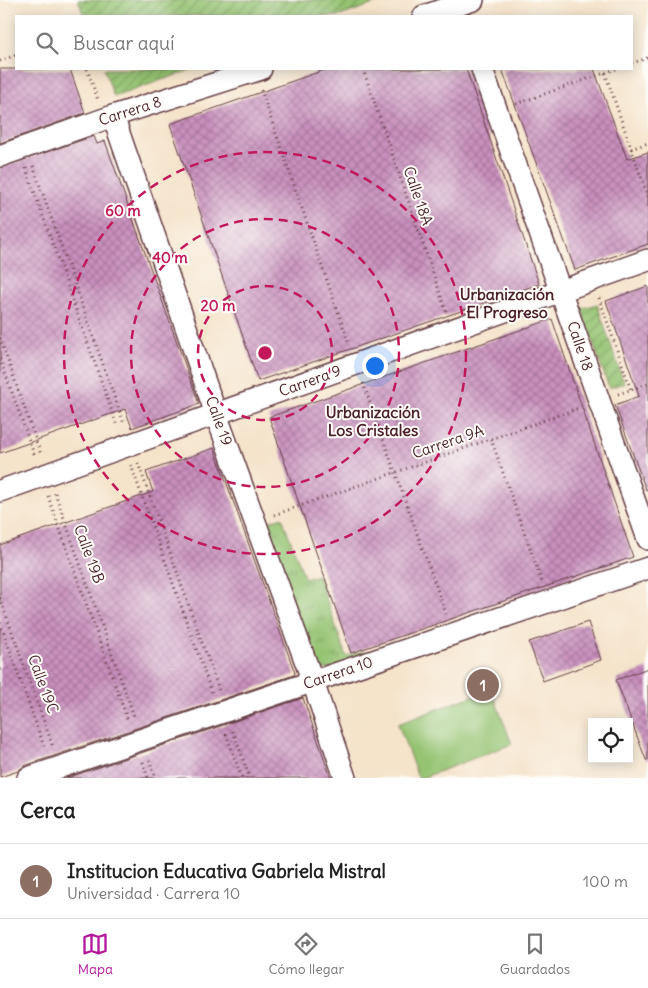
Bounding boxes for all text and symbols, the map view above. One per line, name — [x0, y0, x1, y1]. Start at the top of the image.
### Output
search box — [15, 15, 633, 70]
icon: search — [33, 29, 61, 57]
text: Buscar aquí — [73, 31, 174, 55]
street label: Carrera 8 — [96, 91, 164, 130]
street label: Calle 18A — [400, 164, 437, 228]
text: 60 m — [105, 201, 141, 220]
text: 40 m — [152, 248, 188, 267]
district label: Urbanización El Progreso — [460, 284, 554, 323]
text: 20 m — [201, 296, 235, 315]
street label: Calle 18 — [563, 318, 598, 373]
centre of rings — [256, 344, 274, 362]
your location — [362, 353, 388, 379]
street label: Carrera 9 — [276, 361, 344, 401]
street label: Calle 19 — [202, 393, 237, 448]
district label: Urbanización Los Cristales — [326, 402, 420, 440]
street label: Carrera 9A — [410, 420, 487, 463]
street label: Calle 19B — [70, 522, 109, 586]
street label: Calle 19C — [24, 652, 63, 716]
street label: Carrera 10 — [301, 652, 375, 693]
pin: 1 — [467, 666, 499, 704]
map controls — [588, 718, 633, 763]
button: locate — [588, 718, 633, 763]
text: Cerca — [20, 797, 75, 824]
text: Institucion Educativa Gabriela Mistral — [67, 859, 386, 883]
text: 1 — [33, 871, 39, 891]
text: 100 m — [583, 871, 628, 891]
text: Universidad · Carrera 10 — [67, 883, 240, 903]
tab: Mapa — [78, 930, 113, 978]
tab: Cómo llegar — [269, 930, 344, 978]
tab: Guardados — [500, 930, 570, 978]

